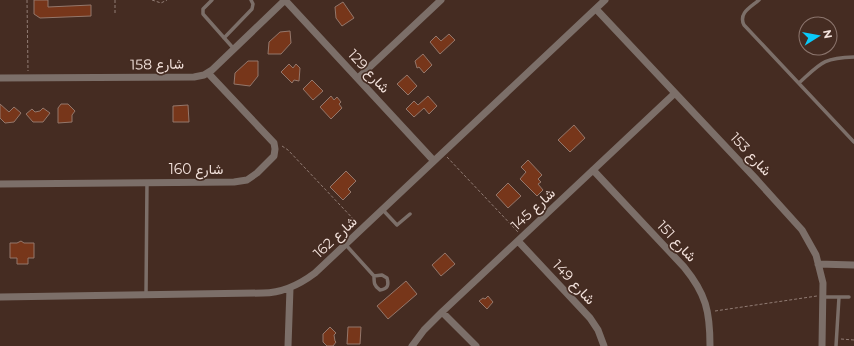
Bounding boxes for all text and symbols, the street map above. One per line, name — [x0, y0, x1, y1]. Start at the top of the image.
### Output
north arrow — [798, 16, 838, 56]
text: N — [820, 28, 836, 40]
street label: شارع 129 — [343, 45, 394, 98]
street label: شارع 158 — [130, 55, 184, 75]
street label: شارع 153 — [725, 129, 776, 181]
street label: شارع 160 — [169, 160, 223, 180]
street label: شارع 145 — [507, 184, 560, 235]
street label: شارع 162 — [309, 212, 362, 263]
street label: شارع 151 — [652, 217, 701, 267]
street label: شارع 149 — [547, 256, 599, 309]

